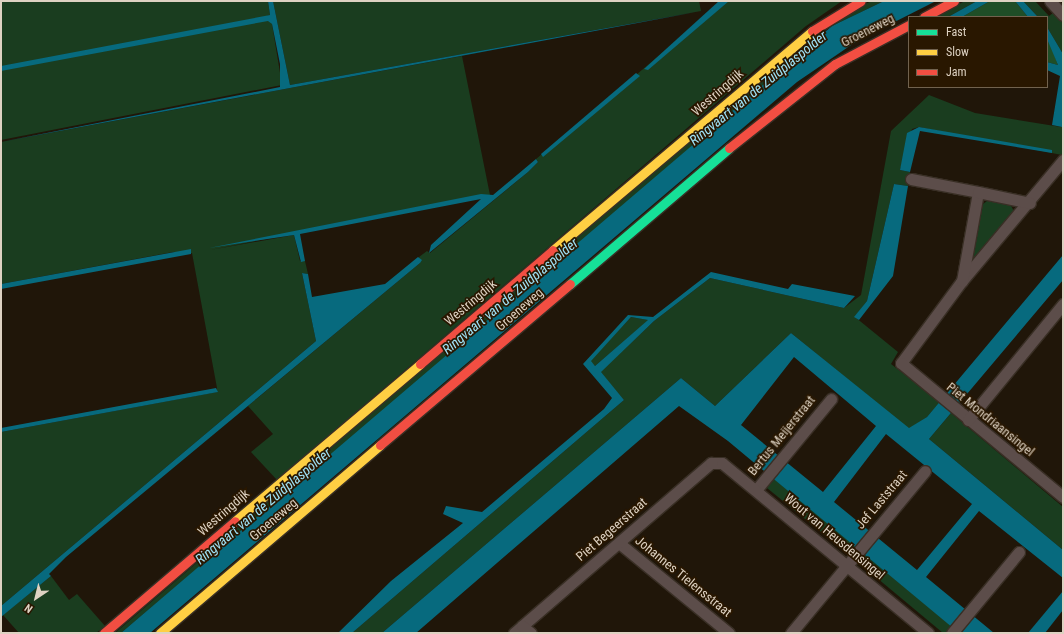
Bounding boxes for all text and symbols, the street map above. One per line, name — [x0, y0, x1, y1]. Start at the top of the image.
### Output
street label: Groeneweg — [839, 11, 897, 51]
legend — [908, 16, 1048, 88]
text: Fast — [946, 25, 966, 39]
water label: Ringvaart van de Zuidplaspolder — [686, 27, 830, 149]
text: Slow — [946, 45, 969, 59]
text: Jam — [946, 65, 967, 79]
street label: Westringdijk — [689, 66, 747, 120]
water label: Ringvaart van de Zuidplaspolder — [439, 234, 581, 358]
street label: Westringdijk — [442, 277, 500, 329]
street label: Groeneweg — [493, 285, 547, 335]
street label: Piet Mondriaansingel — [943, 380, 1037, 460]
street label: Bertus Meijerstraat — [745, 393, 819, 479]
water label: Ringvaart van de Zuidplaspolder — [192, 444, 334, 568]
street label: Jef Laststraat — [853, 468, 911, 532]
street label: Westringdijk — [195, 486, 253, 540]
street label: Wout van Heusdensingel — [781, 490, 887, 584]
street label: Piet Begeerstraat — [573, 495, 651, 565]
street label: Groeneweg — [247, 496, 301, 544]
street label: Johannes Tielensstraat — [632, 533, 734, 621]
north arrow — [16, 578, 56, 618]
text: N — [22, 601, 35, 615]

